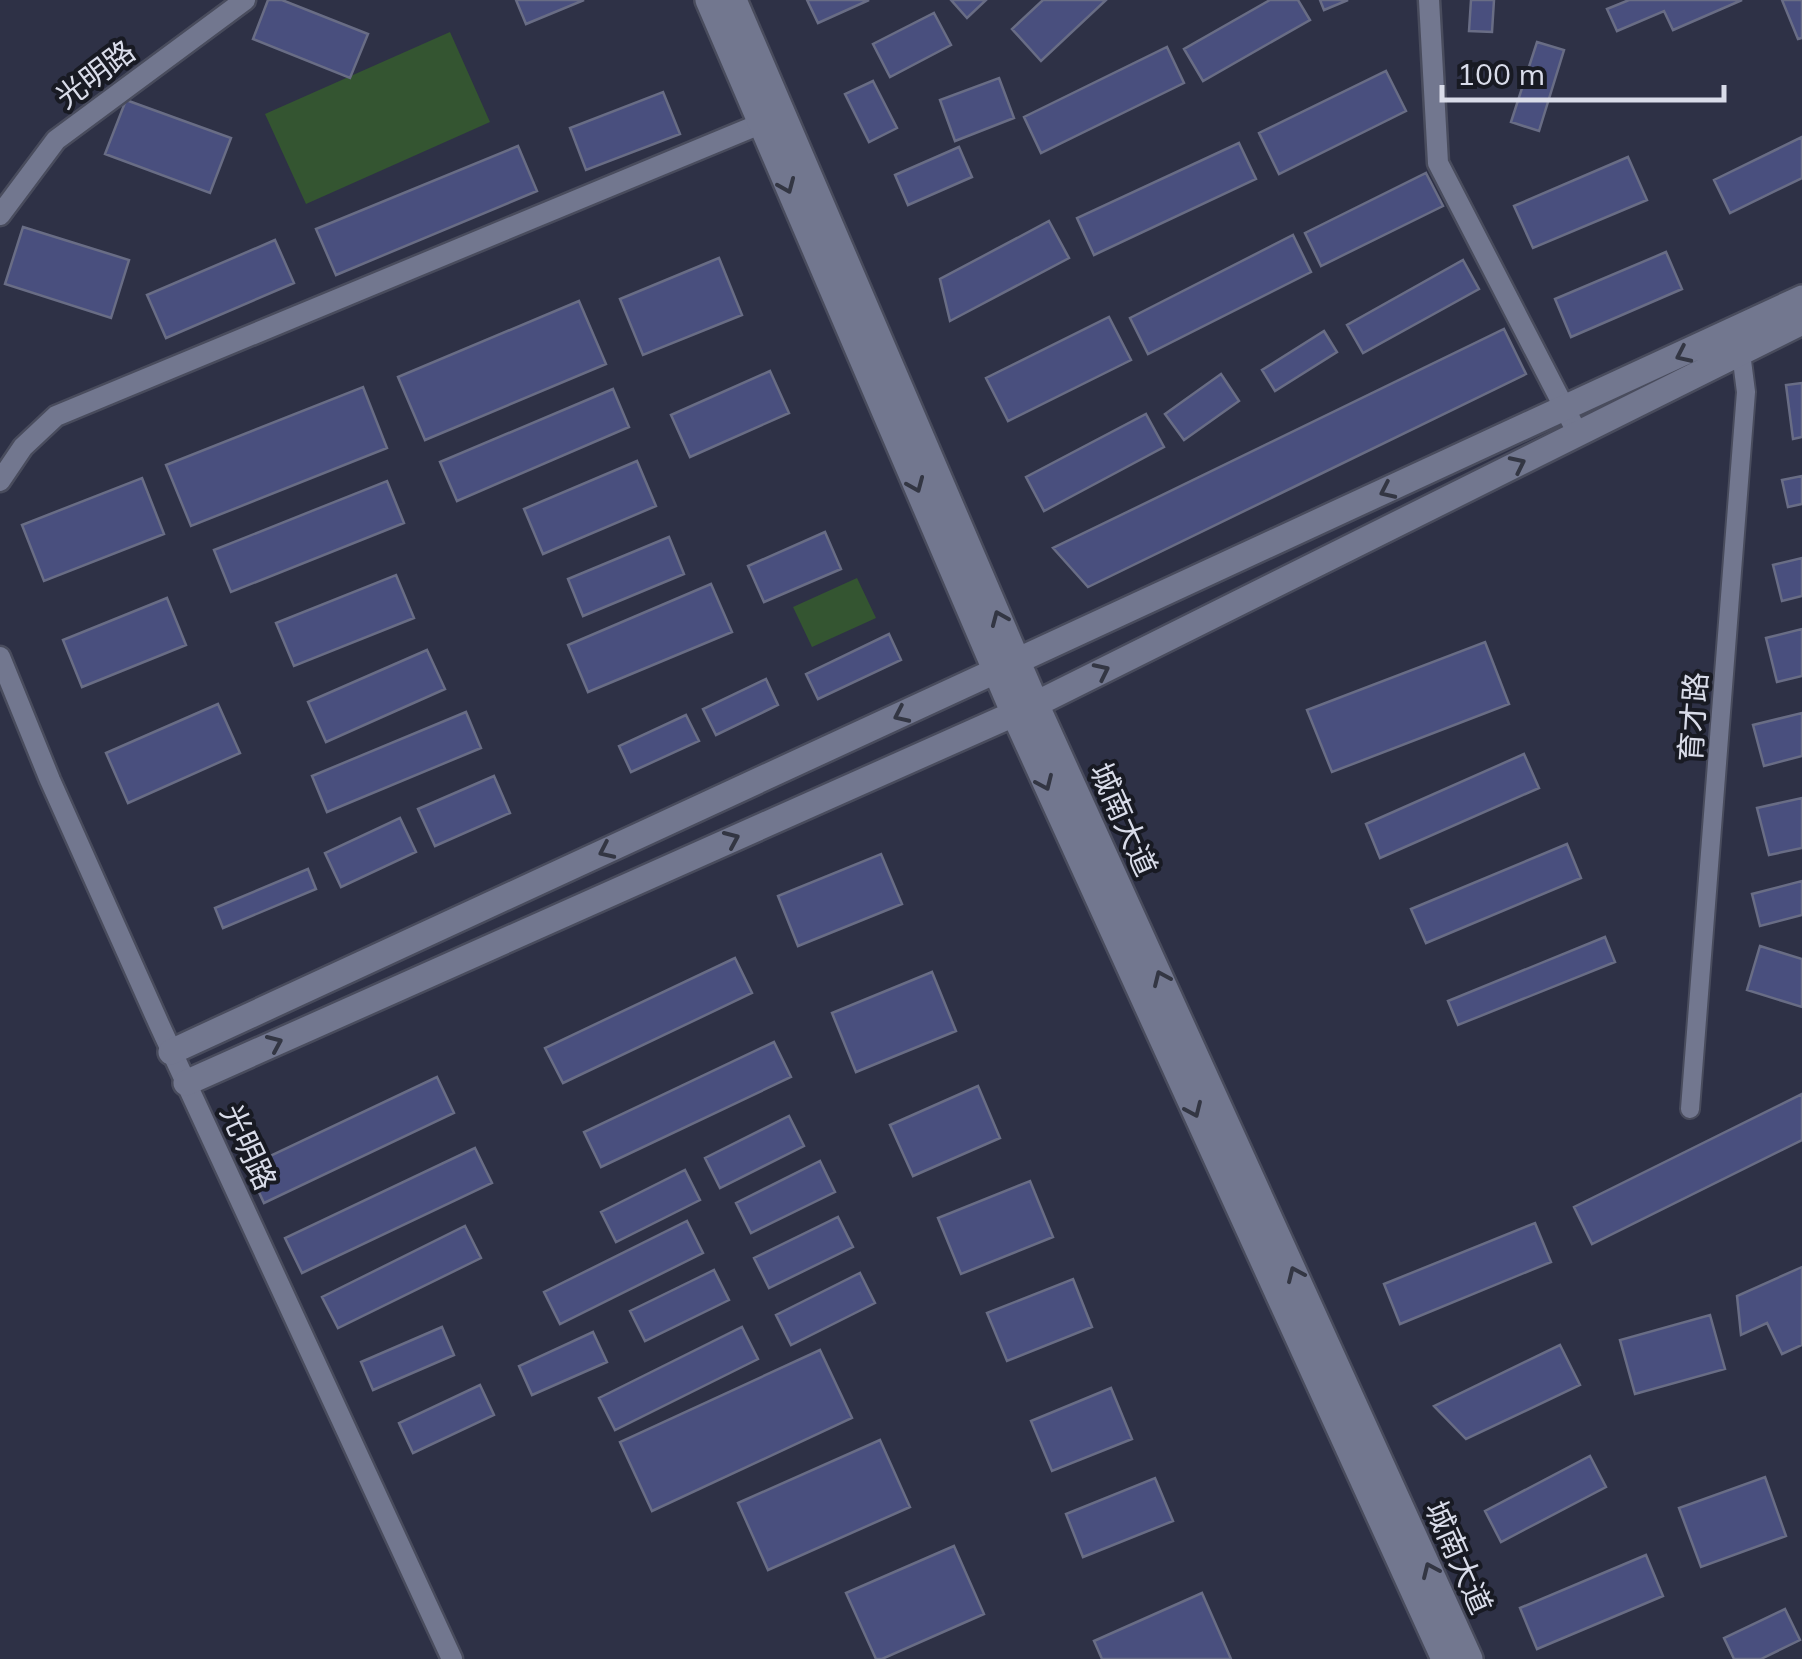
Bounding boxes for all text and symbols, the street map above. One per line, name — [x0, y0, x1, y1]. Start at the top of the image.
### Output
street label: 光明路 — [48, 32, 142, 116]
scale bar — [1442, 40, 1724, 102]
text: 100 m — [1457, 55, 1545, 93]
one-way arrow — [776, 176, 796, 194]
one-way arrow — [1675, 343, 1693, 363]
one-way arrow — [1508, 456, 1526, 476]
one-way arrow — [904, 475, 924, 493]
one-way arrow — [1379, 479, 1397, 499]
one-way arrow — [991, 610, 1011, 628]
one-way arrow — [1091, 664, 1109, 683]
street label: 育才路 — [1671, 671, 1715, 763]
one-way arrow — [894, 703, 912, 723]
street label: 城南大道 — [1082, 756, 1166, 882]
one-way arrow — [1033, 773, 1053, 791]
one-way arrow — [722, 831, 740, 851]
one-way arrow — [598, 839, 616, 859]
one-way arrow — [1153, 970, 1173, 988]
one-way arrow — [265, 1035, 283, 1055]
street label: 光明路 — [213, 1098, 285, 1196]
one-way arrow — [1182, 1100, 1202, 1118]
one-way arrow — [1287, 1266, 1307, 1284]
street label: 城南大道 — [1417, 1494, 1501, 1620]
one-way arrow — [1422, 1562, 1442, 1580]

